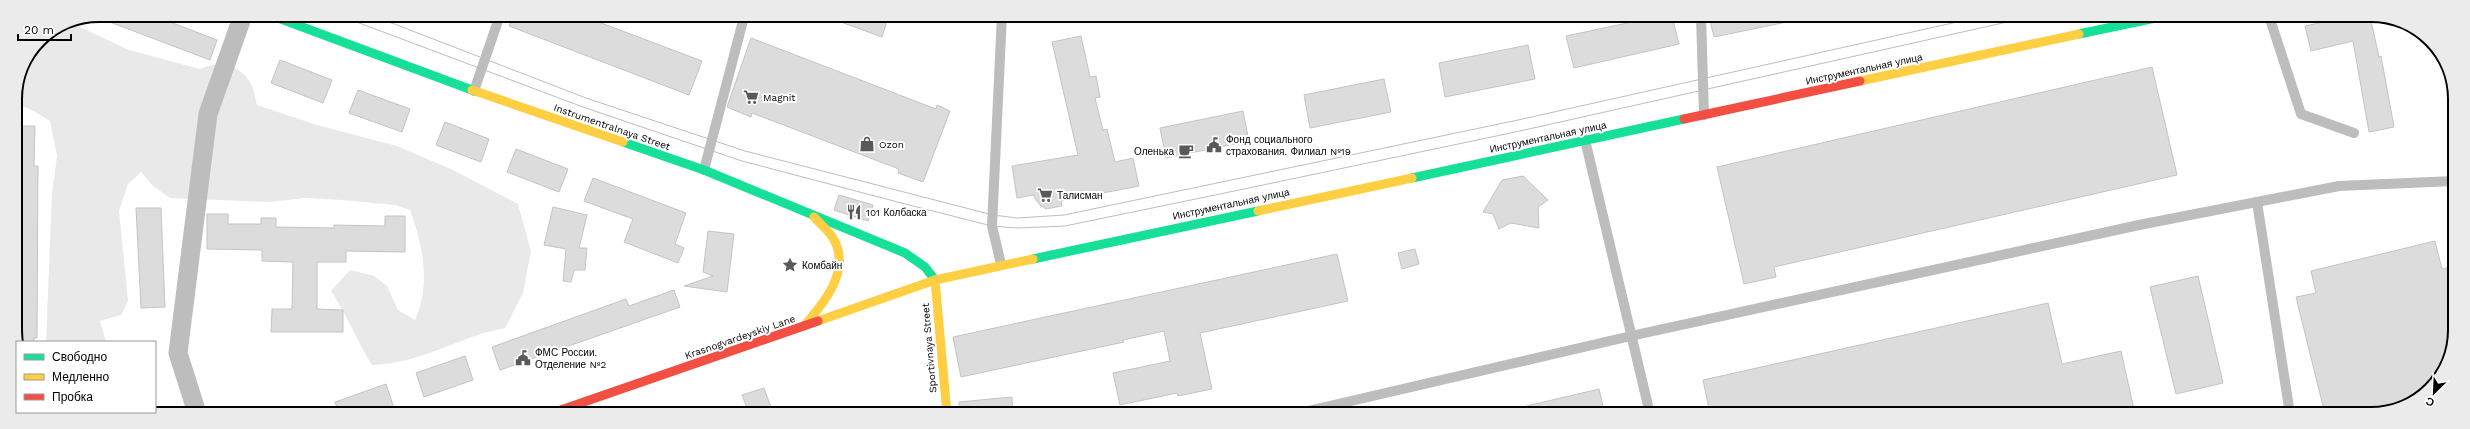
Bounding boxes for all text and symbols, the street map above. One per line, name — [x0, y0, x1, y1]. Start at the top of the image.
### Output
scale bar — [18, 16, 71, 42]
text: 20 m — [24, 23, 54, 37]
street label: Инструментальная улица — [1805, 51, 1924, 87]
supermarket icon: Magnit — [742, 88, 760, 106]
place label: Magnit — [763, 92, 796, 103]
street label: Instrumentralnaya Street — [552, 102, 673, 152]
street label: Инструментальная улица — [1489, 119, 1608, 155]
place label: Фонд социального страхования. Филиал №19 — [1226, 134, 1351, 157]
shop icon: Ozon — [858, 135, 876, 153]
public building icon: Фонд социального страхования. Филиал №19 — [1205, 136, 1223, 154]
place label: Ozon — [879, 139, 904, 150]
cafe icon: Оленька — [1177, 142, 1195, 160]
place label: Оленька — [1134, 146, 1174, 157]
supermarket icon: Талисман — [1036, 186, 1054, 204]
street label: Инструментальная улица — [1172, 186, 1291, 222]
place label: Талисман — [1057, 190, 1103, 201]
restaurant icon: 101 Колбаска — [845, 203, 863, 221]
place label: 101 Колбаска — [866, 207, 927, 218]
place icon: Комбайн — [781, 256, 799, 274]
place label: Комбайн — [802, 260, 842, 271]
street label: Sportivnaya Street — [920, 302, 938, 393]
street label: Krasnogvardeyskiy Lane — [683, 313, 797, 361]
legend — [16, 341, 156, 413]
place label: ФМС России. Отделение №2 — [535, 347, 607, 370]
public building icon: ФМС России. Отделение №2 — [514, 349, 532, 367]
text: Свободно — [52, 350, 107, 364]
text: Медленно — [52, 370, 109, 384]
north arrow — [2414, 373, 2454, 413]
text: Пробка — [52, 390, 93, 404]
text: С — [2424, 394, 2436, 409]

